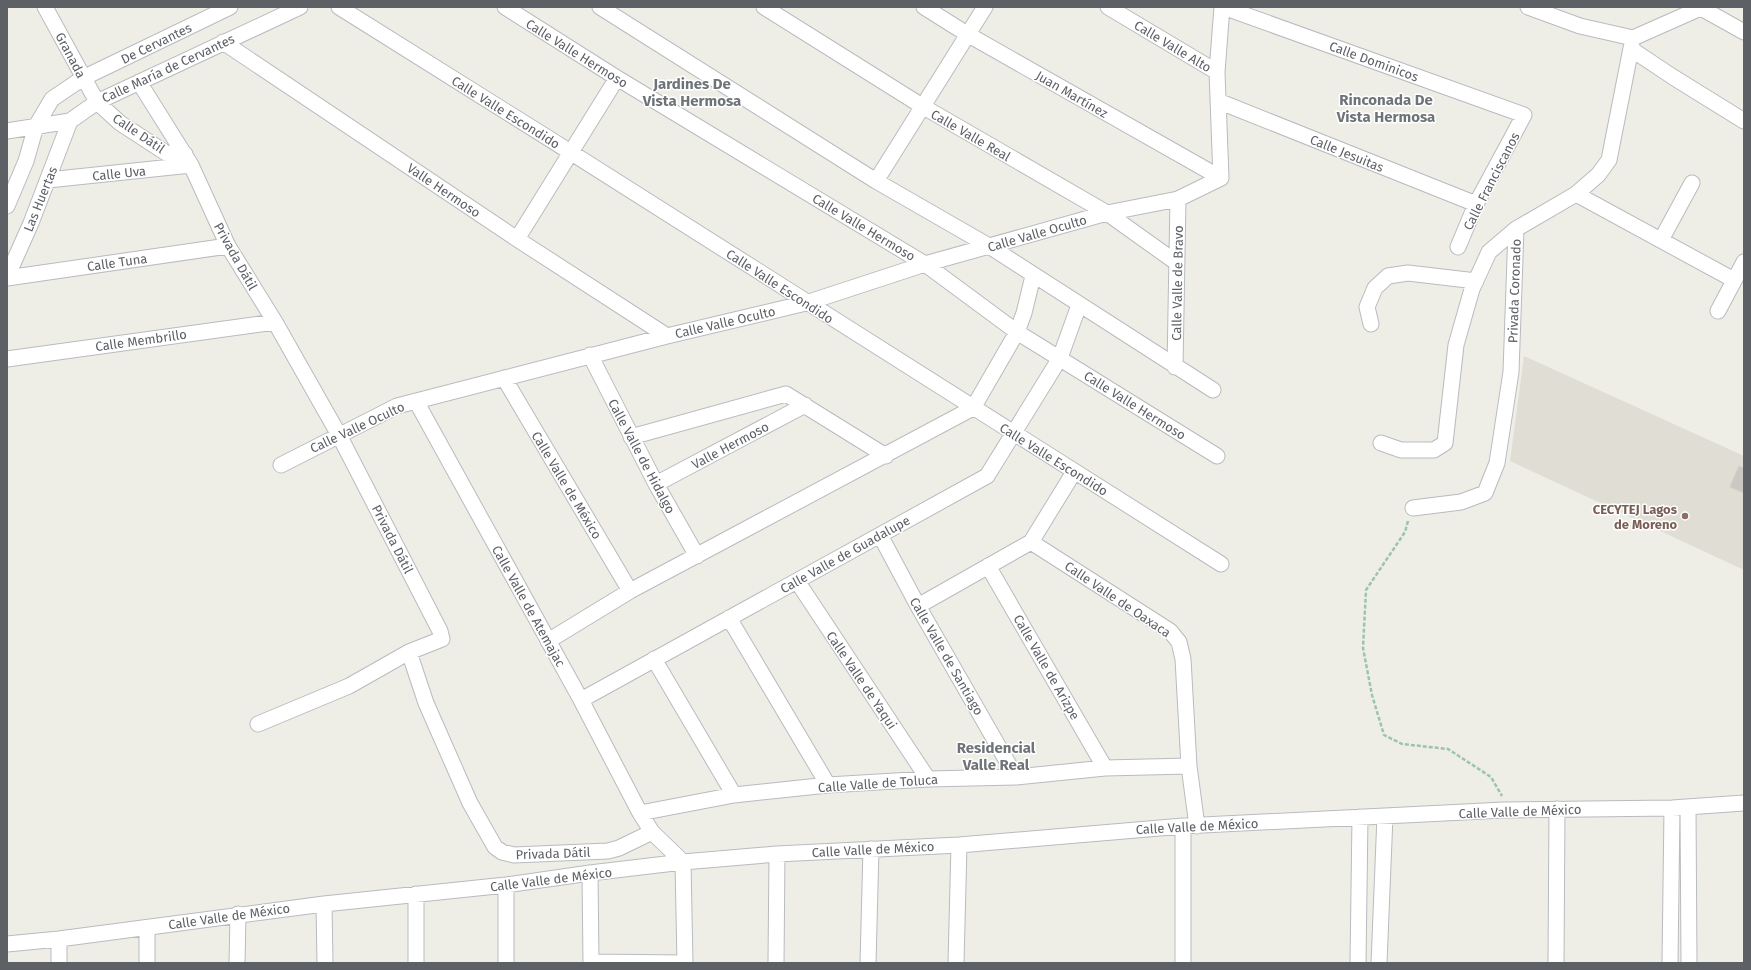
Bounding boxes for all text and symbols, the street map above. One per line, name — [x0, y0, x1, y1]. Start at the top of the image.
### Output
street label: Calle Valle Hermoso — [523, 16, 630, 91]
street label: Calle Valle Alto — [1131, 18, 1214, 75]
street label: De Cervantes — [119, 20, 194, 67]
street label: Granada — [52, 30, 89, 81]
street label: Calle María de Cervantes — [100, 31, 237, 106]
street label: Calle Dominicos — [1327, 38, 1420, 85]
street label: Juan Martínez — [1033, 68, 1111, 121]
street label: Calle Valle Escondido — [449, 73, 563, 152]
district label: Jardines De Vista Hermosa — [642, 75, 741, 110]
district label: Rinconada De Vista Hermosa — [1336, 91, 1435, 126]
street label: Calle Valle Real — [928, 107, 1013, 164]
street label: Calle Dátil — [110, 111, 168, 156]
street label: Calle Franciscanos — [1460, 130, 1523, 233]
street label: Calle Jesuitas — [1308, 132, 1386, 175]
street label: Valle Hermoso — [404, 160, 483, 220]
street label: Calle Uva — [91, 163, 147, 184]
street label: Las Huertas — [21, 164, 60, 234]
street label: Calle Valle Hermoso — [810, 191, 918, 264]
street label: Calle Valle Oculto — [986, 212, 1088, 255]
street label: Privada Dátil — [211, 220, 260, 293]
street label: Calle Valle de Bravo — [1169, 225, 1186, 341]
street label: Privada Coronado — [1505, 239, 1524, 343]
street label: Calle Valle Escondido — [723, 246, 836, 327]
street label: Calle Tuna — [86, 251, 148, 274]
street label: Calle Valle Oculto — [674, 304, 777, 341]
street label: Calle Membrillo — [94, 327, 188, 354]
street label: Calle Valle Hermoso — [1081, 368, 1188, 443]
street label: Calle Valle de Hidalgo — [605, 396, 678, 516]
street label: Calle Valle Oculto — [308, 399, 407, 456]
street label: Valle Hermoso — [689, 419, 771, 472]
street label: Calle Valle Escondido — [997, 420, 1111, 499]
street label: Calle Valle de México — [529, 429, 605, 542]
street label: Privada Dátil — [369, 502, 416, 576]
place label: CECYTEJ Lagos de Moreno — [1593, 502, 1678, 532]
marker: CECYTEJ Lagos de Moreno — [1680, 511, 1690, 521]
street label: Calle Valle de Guadalupe — [778, 512, 913, 596]
street label: Calle Valle de Atemajac — [489, 543, 568, 669]
street label: Calle Valle de Oaxaca — [1062, 558, 1174, 640]
street label: Calle Valle de Santiago — [907, 595, 986, 718]
street label: Calle Valle de Arizpe — [1010, 612, 1083, 722]
street label: Calle Valle de Yaqui — [823, 629, 900, 732]
district label: Residencial Valle Real — [957, 739, 1036, 774]
street label: Calle Valle de Toluca — [817, 772, 939, 795]
street label: Calle Valle de México — [1458, 802, 1582, 821]
street label: Calle Valle de México — [1135, 816, 1259, 837]
street label: Calle Valle de México — [811, 839, 935, 860]
street label: Privada Dátil — [515, 845, 591, 862]
street label: Calle Valle de México — [489, 865, 613, 894]
street label: Calle Valle de México — [167, 901, 291, 932]

